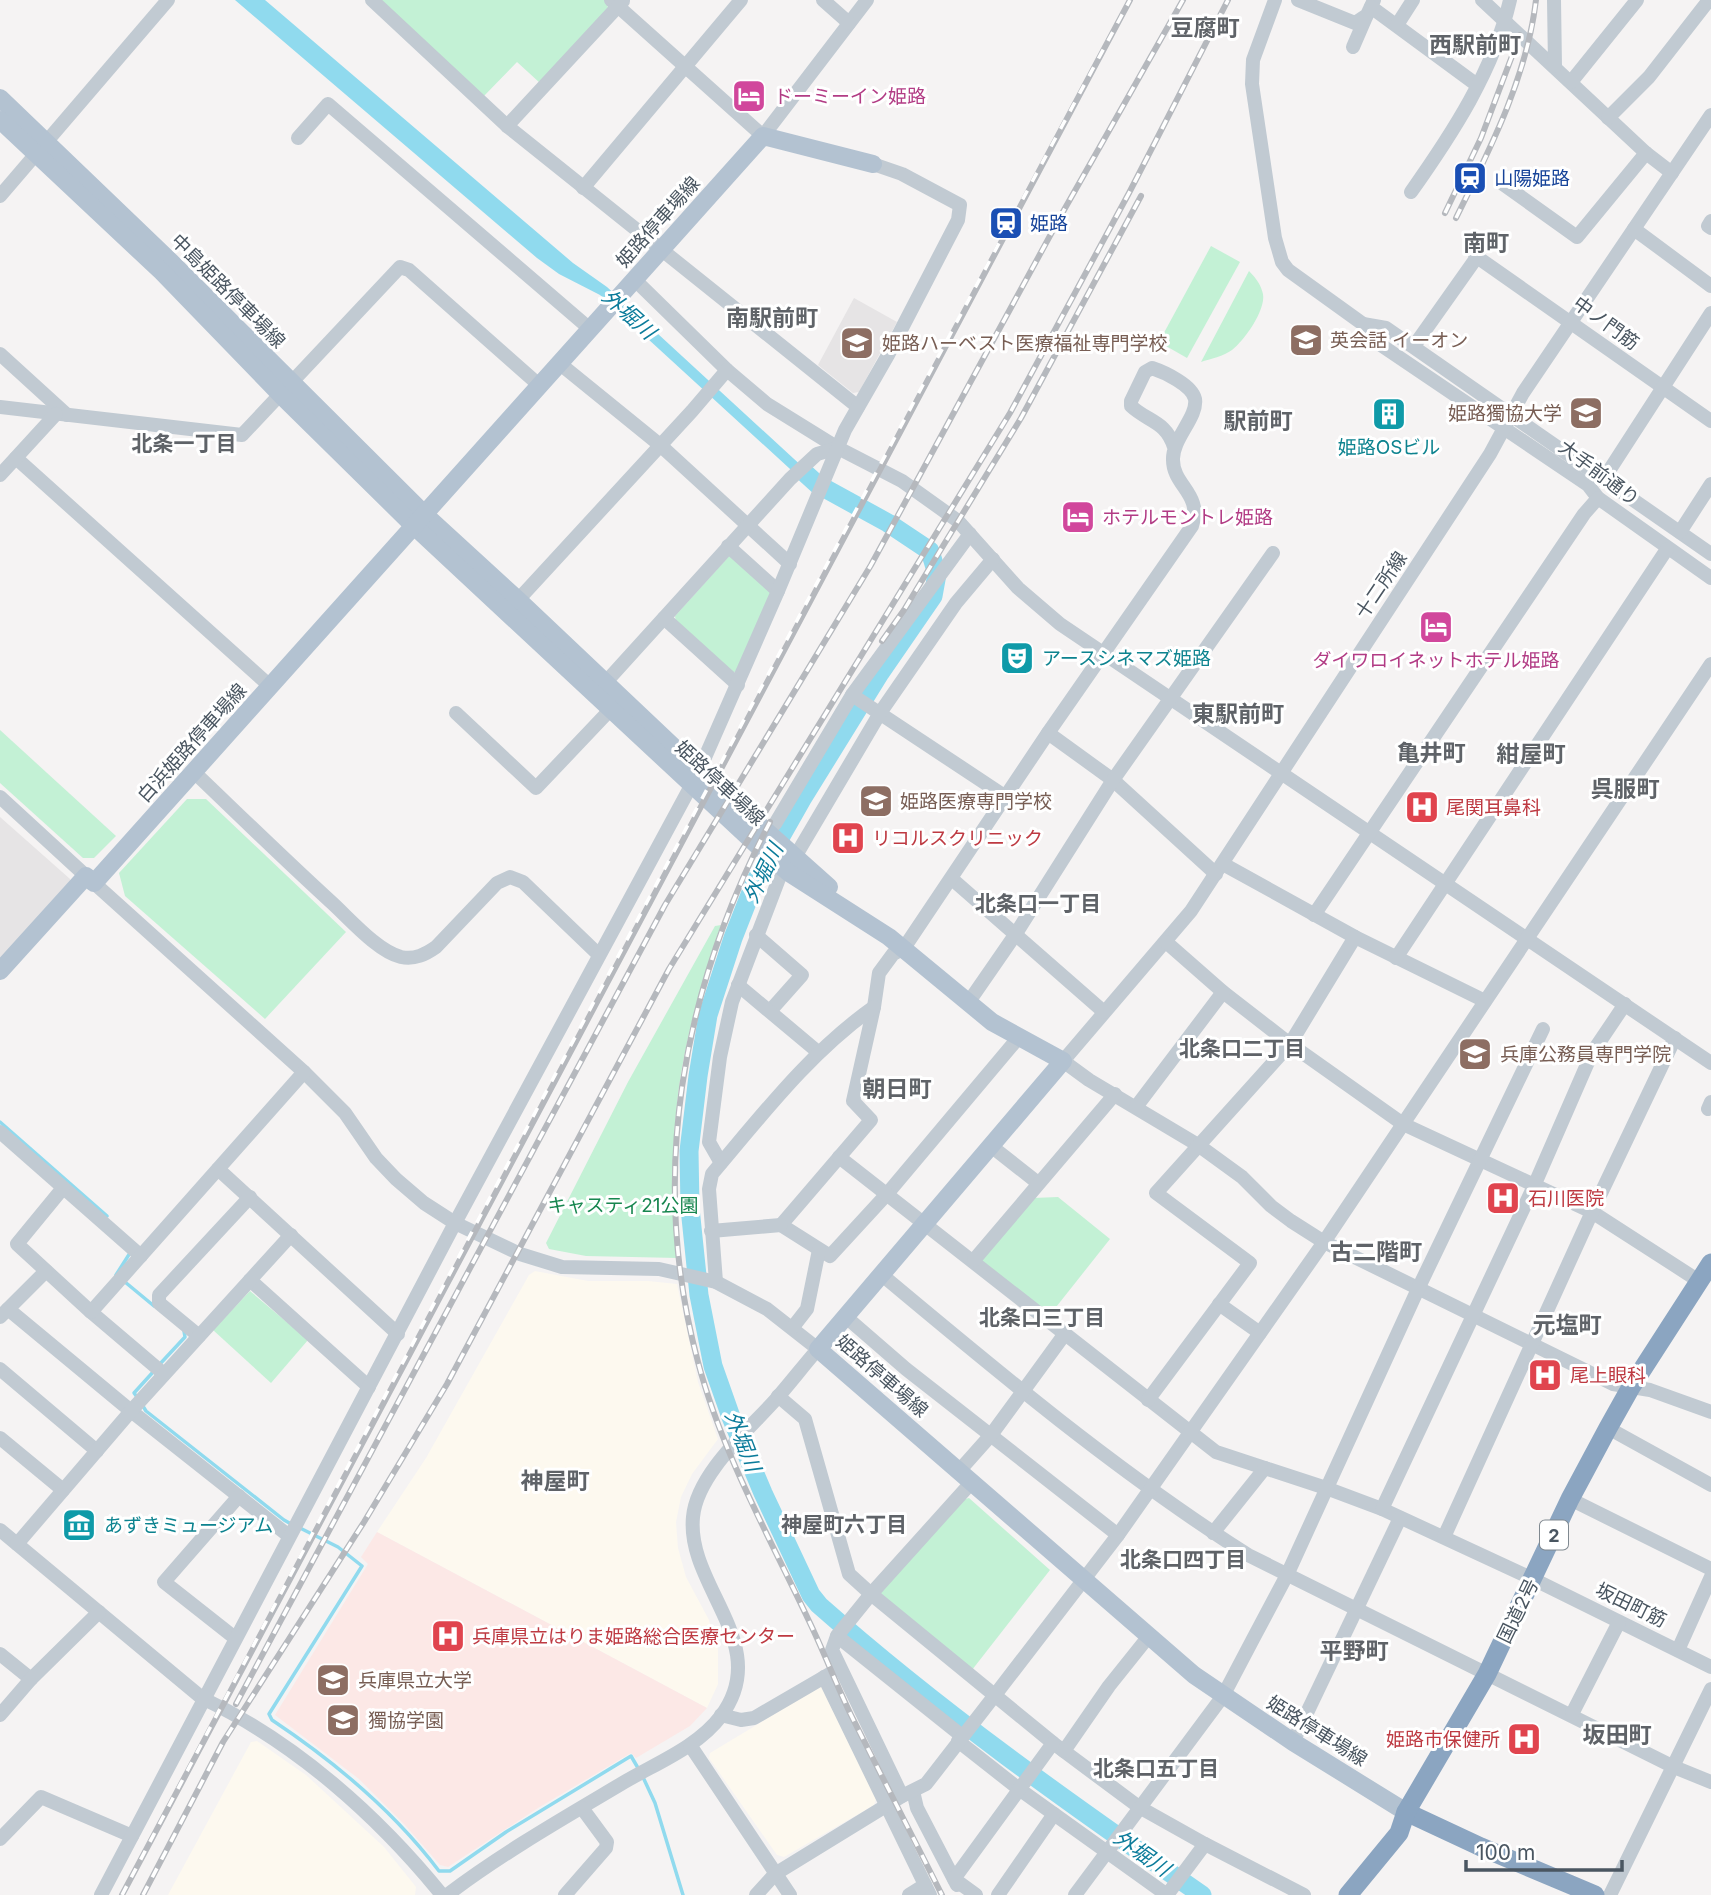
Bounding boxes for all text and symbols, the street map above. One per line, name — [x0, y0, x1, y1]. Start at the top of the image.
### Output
district label: 豆腐町 — [1171, 14, 1240, 42]
district label: 西駅前町 — [1429, 31, 1521, 59]
hotel icon: ドーミーイン姫路 — [730, 77, 768, 115]
place label: ドーミーイン姫路 — [774, 85, 926, 108]
station icon: 山陽姫路 — [1451, 159, 1489, 197]
place label: 山陽姫路 — [1494, 167, 1570, 190]
street label: 姫路停車場線 — [611, 172, 705, 272]
station icon: 姫路 — [987, 204, 1025, 242]
place label: 姫路 — [1030, 212, 1068, 235]
street label: 中島姫路停車場線 — [166, 229, 290, 353]
district label: 南町 — [1463, 229, 1509, 257]
water label: 外堀川 — [597, 284, 662, 346]
street label: 中ノ門筋 — [1568, 291, 1644, 355]
district label: 南駅前町 — [726, 304, 818, 332]
school or university icon: 英会話 イーオン — [1287, 321, 1325, 359]
school or university icon: 姫路ハーベスト医療福祉専門学校 — [838, 324, 876, 362]
place label: 英会話 イーオン — [1330, 329, 1468, 352]
place label: 姫路ハーベスト医療福祉専門学校 — [882, 332, 1167, 355]
school or university icon: 姫路獨協大学 — [1567, 394, 1605, 432]
building icon: 姫路OSビル — [1370, 395, 1408, 433]
place label: 姫路獨協大学 — [1448, 402, 1562, 425]
district label: 駅前町 — [1224, 407, 1293, 435]
district label: 北条一丁目 — [132, 431, 237, 456]
street label: 大手前通り — [1554, 435, 1644, 511]
place label: 姫路OSビル — [1338, 436, 1440, 459]
hotel icon: ホテルモントレ姫路 — [1059, 498, 1097, 536]
place label: ホテルモントレ姫路 — [1102, 506, 1273, 529]
street label: 十二所線 — [1350, 547, 1412, 623]
hotel icon: ダイワロイネットホテル姫路 — [1417, 608, 1455, 646]
theatre icon: アースシネマズ姫路 — [998, 639, 1036, 677]
place label: アースシネマズ姫路 — [1042, 647, 1211, 670]
place label: ダイワロイネットホテル姫路 — [1312, 649, 1560, 672]
street label: 白浜姫路停車場線 — [133, 679, 251, 807]
district label: 東駅前町 — [1192, 700, 1284, 728]
street label: 姫路停車場線 — [670, 736, 770, 830]
district label: 亀井町 — [1397, 739, 1466, 767]
district label: 紺屋町 — [1497, 740, 1566, 768]
district label: 呉服町 — [1591, 775, 1660, 803]
school or university icon: 姫路医療専門学校 — [857, 782, 895, 820]
hospital icon: 尾関耳鼻科 — [1403, 788, 1441, 826]
place label: 姫路医療専門学校 — [900, 790, 1052, 813]
place label: 尾関耳鼻科 — [1446, 796, 1541, 819]
hospital icon: リコルスクリニック — [829, 819, 867, 857]
place label: リコルスクリニック — [872, 827, 1043, 850]
water label: 外堀川 — [738, 837, 789, 907]
district label: 北条口一丁目 — [975, 891, 1101, 916]
school or university icon: 兵庫公務員専門学院 — [1456, 1035, 1494, 1073]
district label: 北条口二丁目 — [1179, 1036, 1305, 1061]
place label: 兵庫公務員専門学院 — [1500, 1043, 1671, 1066]
district label: 朝日町 — [863, 1075, 932, 1103]
hospital icon: 石川医院 — [1484, 1179, 1522, 1217]
place label: 石川医院 — [1528, 1187, 1604, 1210]
park label: キャスティ21公園 — [547, 1194, 699, 1217]
district label: 古二階町 — [1330, 1238, 1422, 1266]
district label: 北条口三丁目 — [979, 1305, 1105, 1330]
district label: 元塩町 — [1533, 1311, 1602, 1339]
street label: 姫路停車場線 — [831, 1330, 933, 1422]
hospital icon: 尾上眼科 — [1526, 1356, 1564, 1394]
place label: 尾上眼科 — [1570, 1364, 1646, 1387]
water label: 外堀川 — [720, 1407, 767, 1477]
district label: 神屋町 — [521, 1467, 590, 1495]
museum icon: あずきミュージアム — [60, 1506, 98, 1544]
district label: 神屋町六丁目 — [781, 1512, 907, 1537]
place label: あずきミュージアム — [104, 1514, 273, 1537]
road number: 2 — [1540, 1520, 1568, 1550]
district label: 北条口四丁目 — [1120, 1547, 1246, 1572]
street label: 国道2号 — [1493, 1575, 1543, 1647]
street label: 坂田町筋 — [1592, 1578, 1670, 1632]
hospital icon: 兵庫県立はりま姫路総合医療センター — [429, 1617, 467, 1655]
place label: 兵庫県立はりま姫路総合医療センター — [472, 1625, 795, 1648]
district label: 平野町 — [1320, 1637, 1389, 1665]
school or university icon: 兵庫県立大学 — [314, 1661, 352, 1699]
place label: 兵庫県立大学 — [358, 1669, 472, 1692]
street label: 姫路停車場線 — [1263, 1691, 1371, 1771]
school or university icon: 獨協学園 — [324, 1701, 362, 1739]
place label: 獨協学園 — [368, 1709, 444, 1732]
hospital icon: 姫路市保健所 — [1505, 1720, 1543, 1758]
district label: 坂田町 — [1583, 1721, 1652, 1749]
place label: 姫路市保健所 — [1386, 1728, 1500, 1751]
district label: 北条口五丁目 — [1093, 1756, 1219, 1781]
water label: 外堀川 — [1109, 1825, 1177, 1882]
scale bar — [1466, 1828, 1622, 1872]
text: 100 m — [1476, 1840, 1535, 1865]

